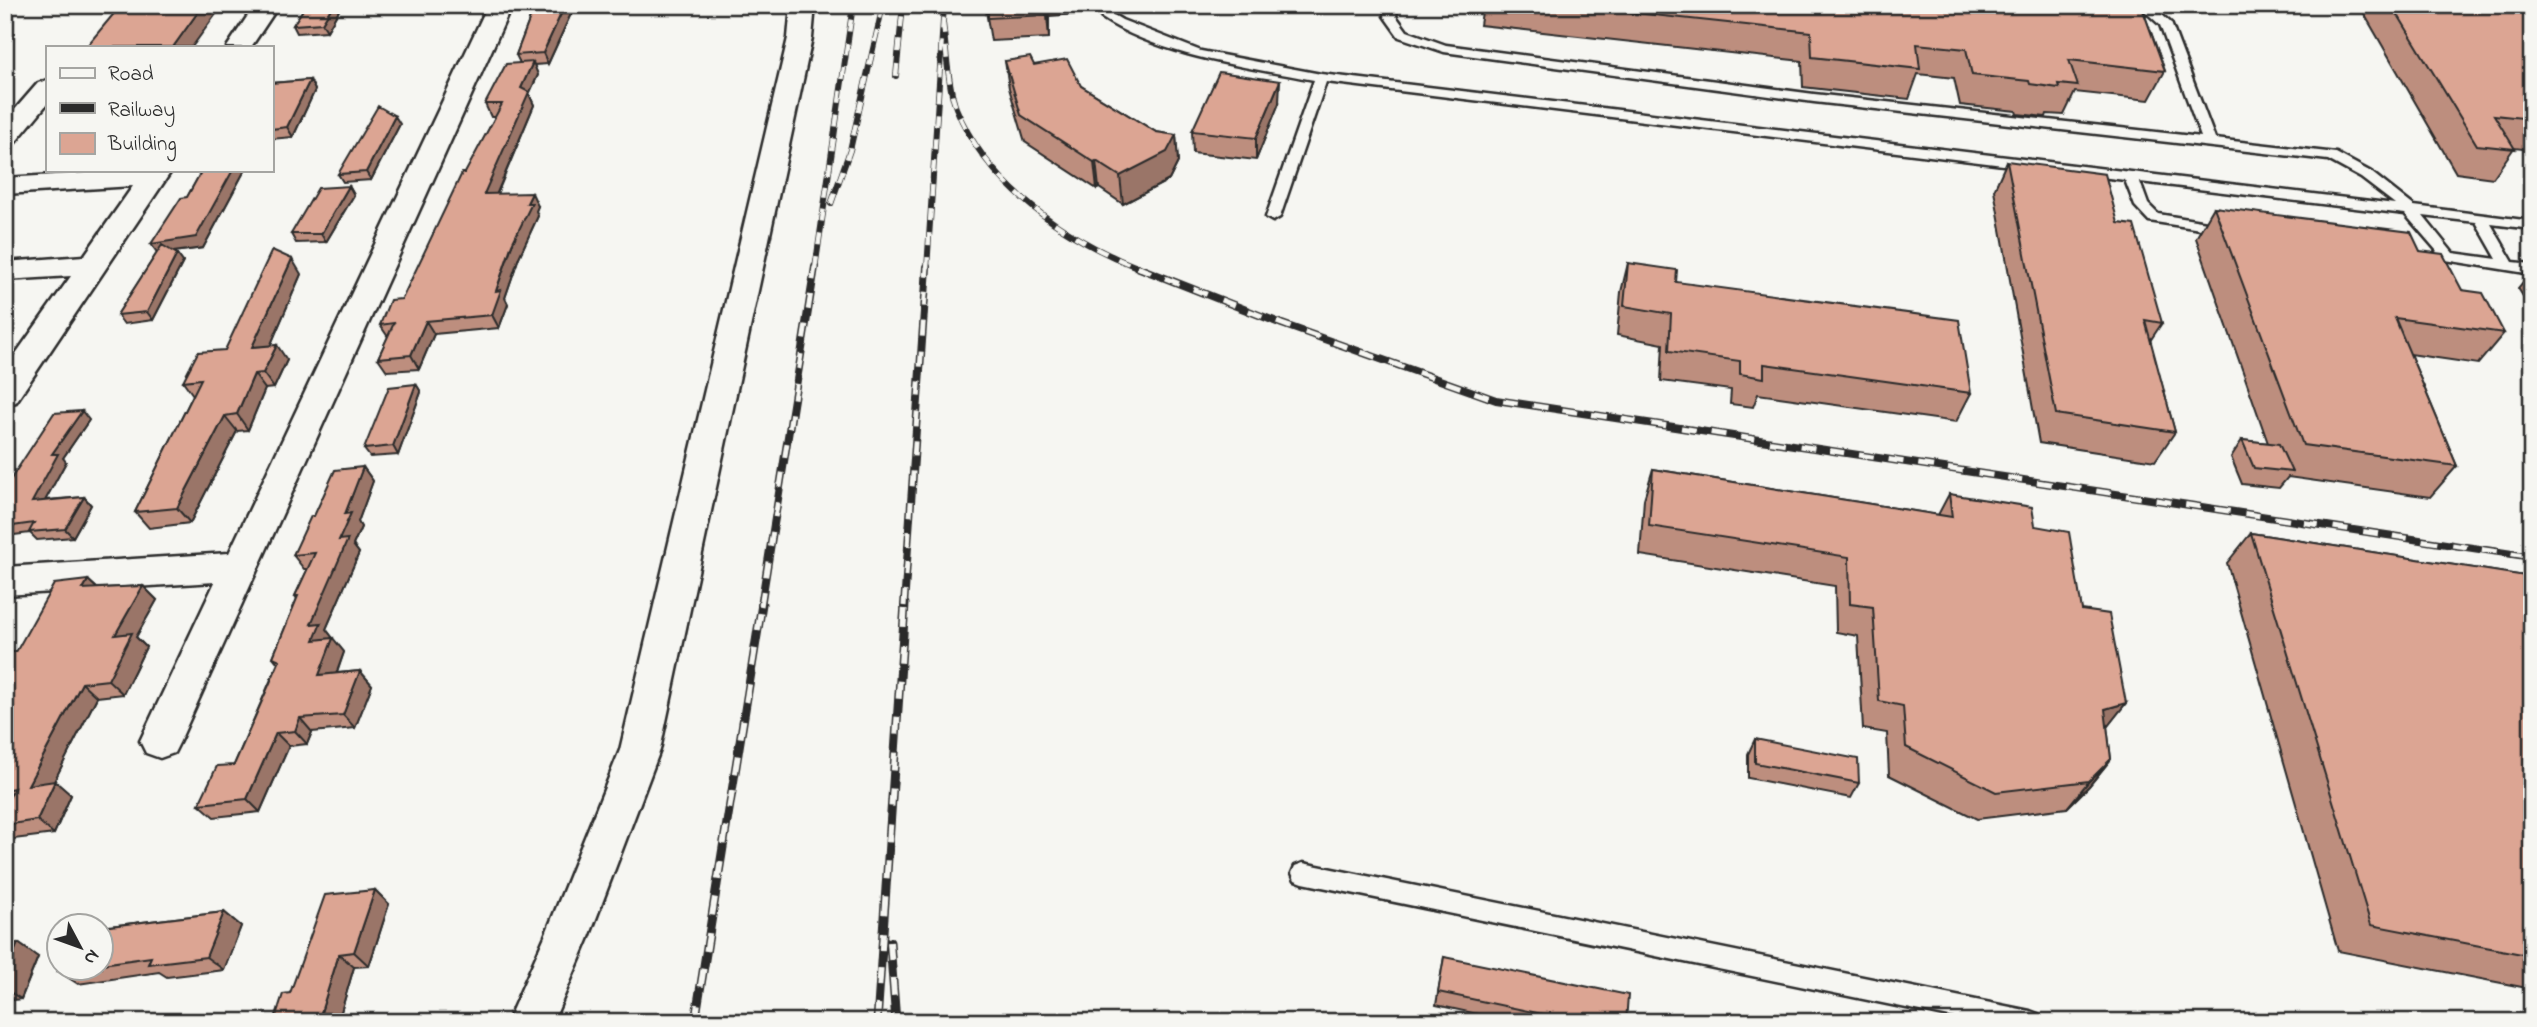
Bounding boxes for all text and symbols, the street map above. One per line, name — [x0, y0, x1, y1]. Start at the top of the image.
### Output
legend — [46, 46, 273, 172]
text: Road — [108, 60, 154, 90]
text: Railway — [108, 96, 175, 128]
text: Building — [107, 130, 177, 162]
north arrow — [46, 912, 116, 982]
text: N — [76, 943, 105, 970]

